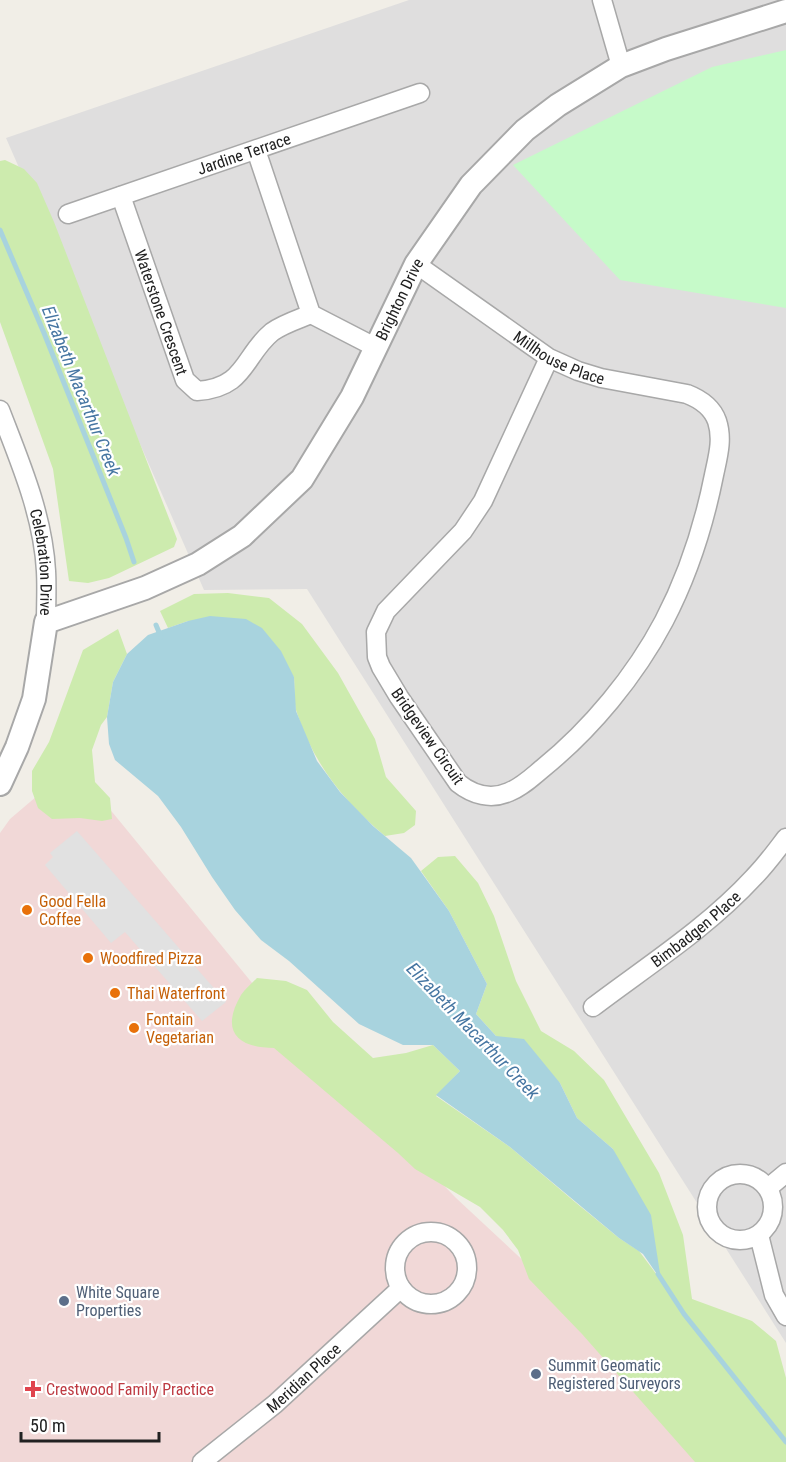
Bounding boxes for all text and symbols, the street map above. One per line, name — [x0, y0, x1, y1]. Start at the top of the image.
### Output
street label: Jardine Terrace — [195, 129, 293, 179]
street label: Waterstone Crescent — [130, 247, 192, 378]
street label: Brighton Drive — [372, 254, 427, 344]
water label: Elizabeth Macarthur Creek — [38, 303, 126, 480]
street label: Millhouse Place — [510, 327, 607, 389]
street label: Celebration Drive — [26, 507, 55, 616]
street label: Bridgeview Circuit — [387, 684, 468, 788]
street label: Bimbadgen Place — [647, 887, 745, 971]
place label: Good Fella Coffee — [39, 892, 106, 929]
marker: Good Fella Coffee — [20, 903, 34, 917]
place label: Woodfired Pizza — [100, 949, 202, 968]
marker: Woodfired Pizza — [81, 951, 95, 965]
water label: Elizabeth Macarthur Creek — [403, 958, 545, 1104]
place label: Thai Waterfront — [127, 984, 225, 1003]
marker: Thai Waterfront — [108, 986, 122, 1000]
place label: Fontain Vegetarian — [146, 1010, 214, 1047]
marker: Fontain Vegetarian — [127, 1021, 141, 1035]
place label: White Square Properties — [76, 1283, 159, 1320]
marker: White Square Properties — [57, 1294, 71, 1308]
street label: Meridian Place — [263, 1339, 345, 1417]
place label: Summit Geomatic Registered Surveyors — [548, 1356, 681, 1393]
marker: Summit Geomatic Registered Surveyors — [529, 1367, 543, 1381]
marker: Crestwood Family Practice — [24, 1380, 42, 1398]
place label: Crestwood Family Practice — [46, 1380, 214, 1399]
scale bar — [21, 1405, 159, 1443]
text: 50 m — [30, 1415, 65, 1436]

